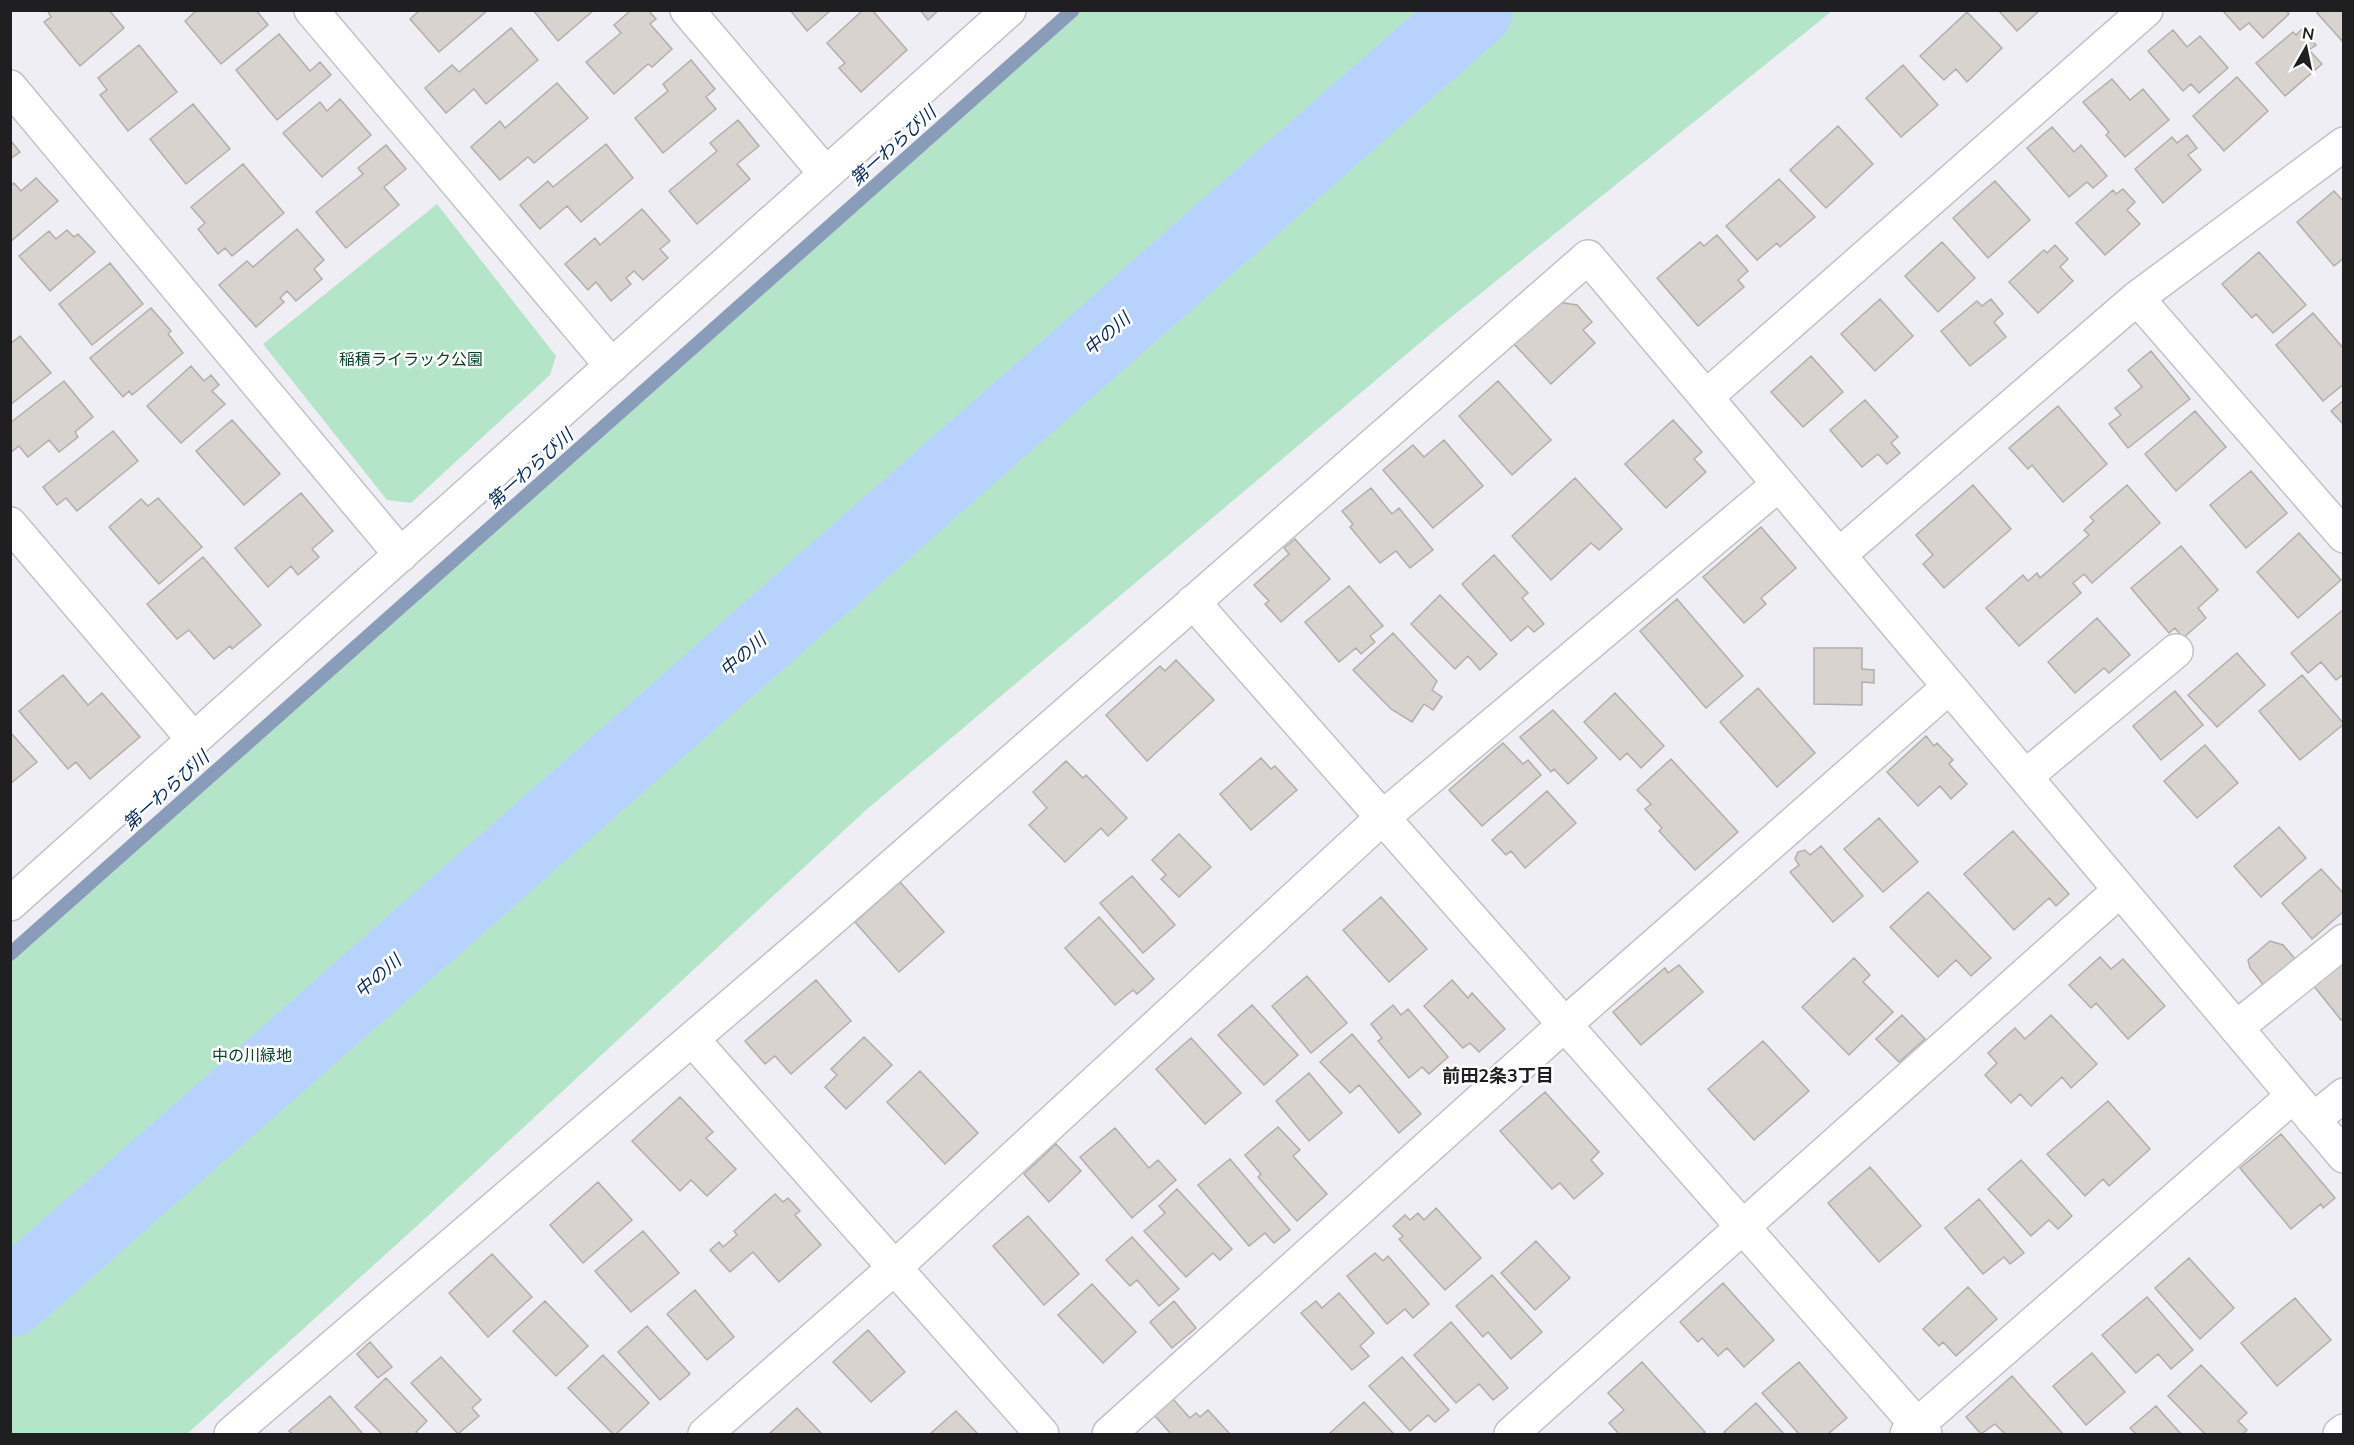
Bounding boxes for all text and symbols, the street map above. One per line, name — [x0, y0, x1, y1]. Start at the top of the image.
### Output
north arrow — [2276, 18, 2336, 78]
text: N — [2301, 22, 2316, 46]
water label: 第一わらび川 — [845, 100, 943, 191]
water label: 中の川 — [1079, 306, 1137, 361]
park label: 稲積ライラック公園 — [339, 349, 483, 371]
water label: 第一わらび川 — [482, 423, 580, 514]
water label: 中の川 — [715, 627, 773, 682]
water label: 第一わらび川 — [118, 745, 216, 836]
water label: 中の川 — [350, 948, 408, 1003]
park label: 中の川緑地 — [212, 1045, 292, 1067]
district label: 前田2条3丁目 — [1442, 1064, 1554, 1088]

